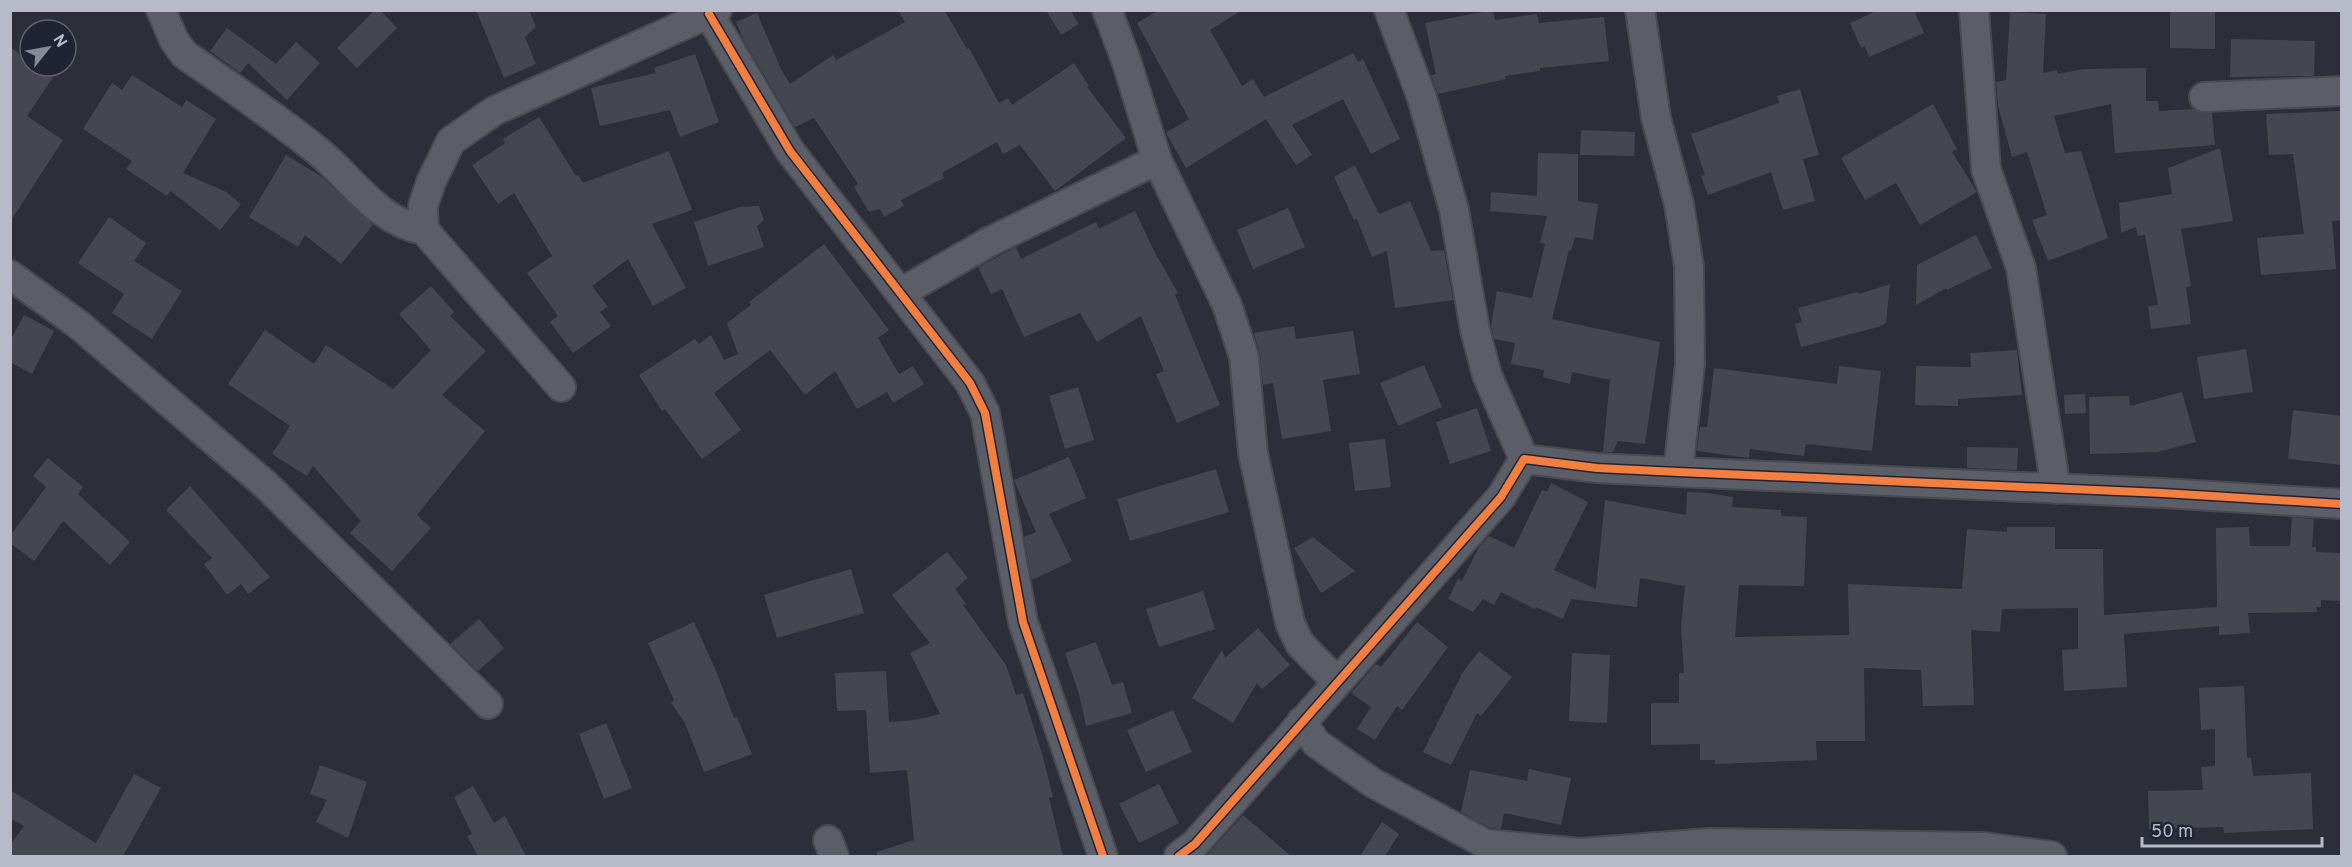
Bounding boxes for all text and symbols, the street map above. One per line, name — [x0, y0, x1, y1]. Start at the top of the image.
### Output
north arrow — [18, 18, 78, 78]
text: N — [48, 31, 71, 51]
scale bar — [2142, 810, 2322, 848]
text: 50 m — [2151, 821, 2193, 844]

